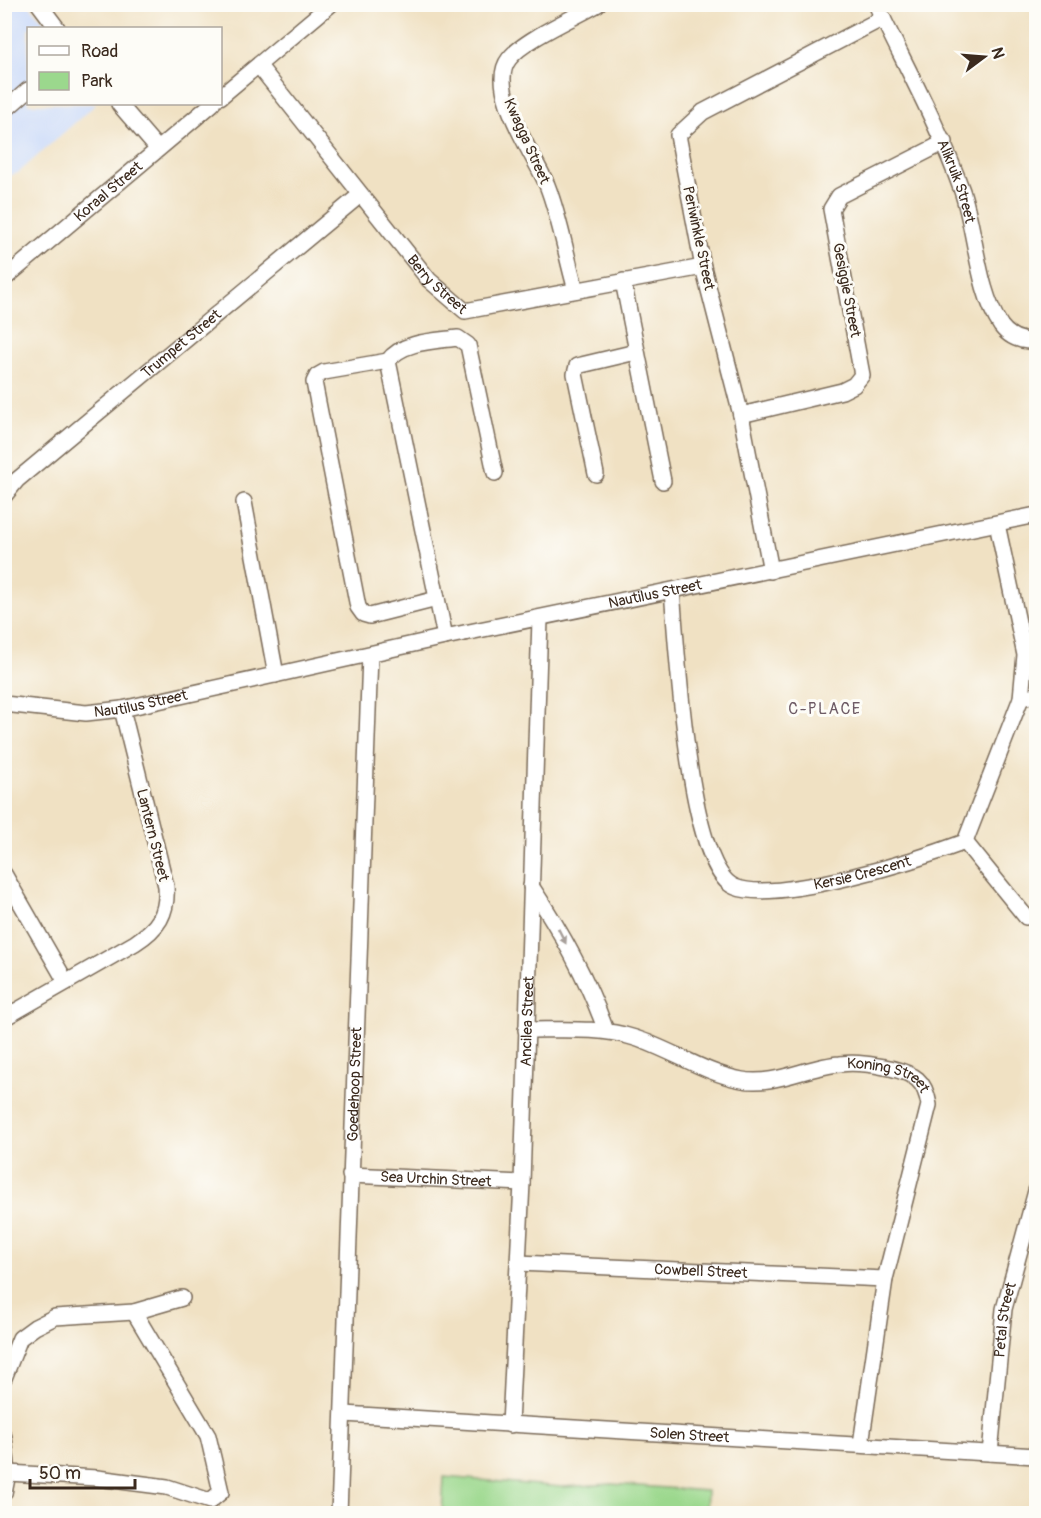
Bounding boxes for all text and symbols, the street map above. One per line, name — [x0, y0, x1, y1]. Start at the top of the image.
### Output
legend — [27, 27, 222, 105]
north arrow — [954, 27, 1014, 87]
text: Road — [81, 40, 118, 63]
text: N — [986, 45, 1009, 61]
text: Park — [81, 70, 113, 93]
street label: Kwagga Street — [499, 95, 554, 188]
street label: Alikruik Street — [932, 136, 979, 226]
street label: Koraal Street — [70, 157, 147, 226]
street label: Periwinkle Street — [678, 184, 719, 293]
street label: Gesiggie Street — [828, 241, 865, 340]
street label: Berry Street — [403, 251, 471, 319]
street label: Trumpet Street — [138, 305, 226, 383]
street label: Nautilus Street — [607, 575, 704, 613]
street label: Nautilus Street — [93, 685, 190, 722]
district label: C-PLACE — [788, 699, 862, 719]
street label: Lantern Street — [132, 787, 173, 884]
street label: Kersie Crescent — [812, 852, 914, 895]
one-way arrow — [557, 927, 567, 944]
street label: Ancilea Street — [517, 975, 539, 1067]
street label: Goedehoop Street — [343, 1026, 367, 1142]
street label: Koning Street — [847, 1054, 934, 1097]
street label: Sea Urchin Street — [380, 1167, 493, 1192]
street label: Cowbell Street — [654, 1260, 749, 1283]
street label: Petal Street — [990, 1279, 1021, 1359]
street label: Solen Street — [649, 1424, 731, 1447]
scale bar — [30, 1452, 135, 1490]
text: 50 m — [39, 1462, 81, 1485]

